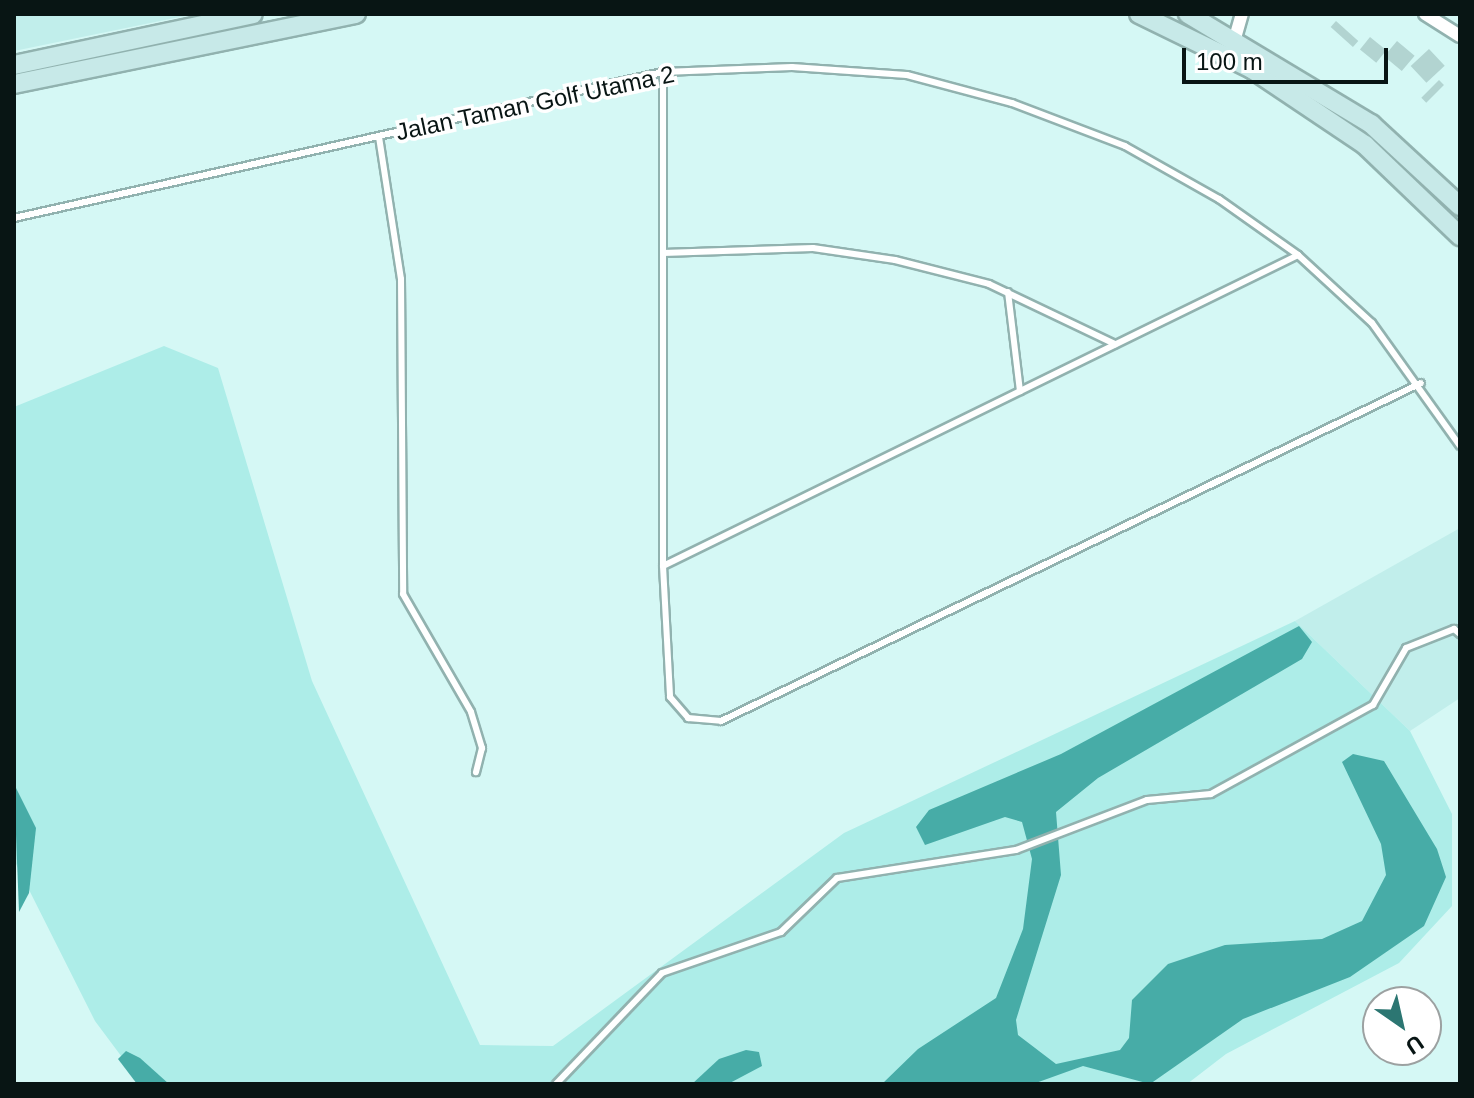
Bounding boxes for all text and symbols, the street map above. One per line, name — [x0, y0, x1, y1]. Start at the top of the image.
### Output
scale bar — [1186, 32, 1392, 82]
text: 100 m — [1196, 48, 1263, 75]
street label: Jalan Taman Golf Utama 2 — [393, 59, 677, 147]
north arrow — [1362, 986, 1442, 1066]
text: U — [1401, 1030, 1428, 1059]

